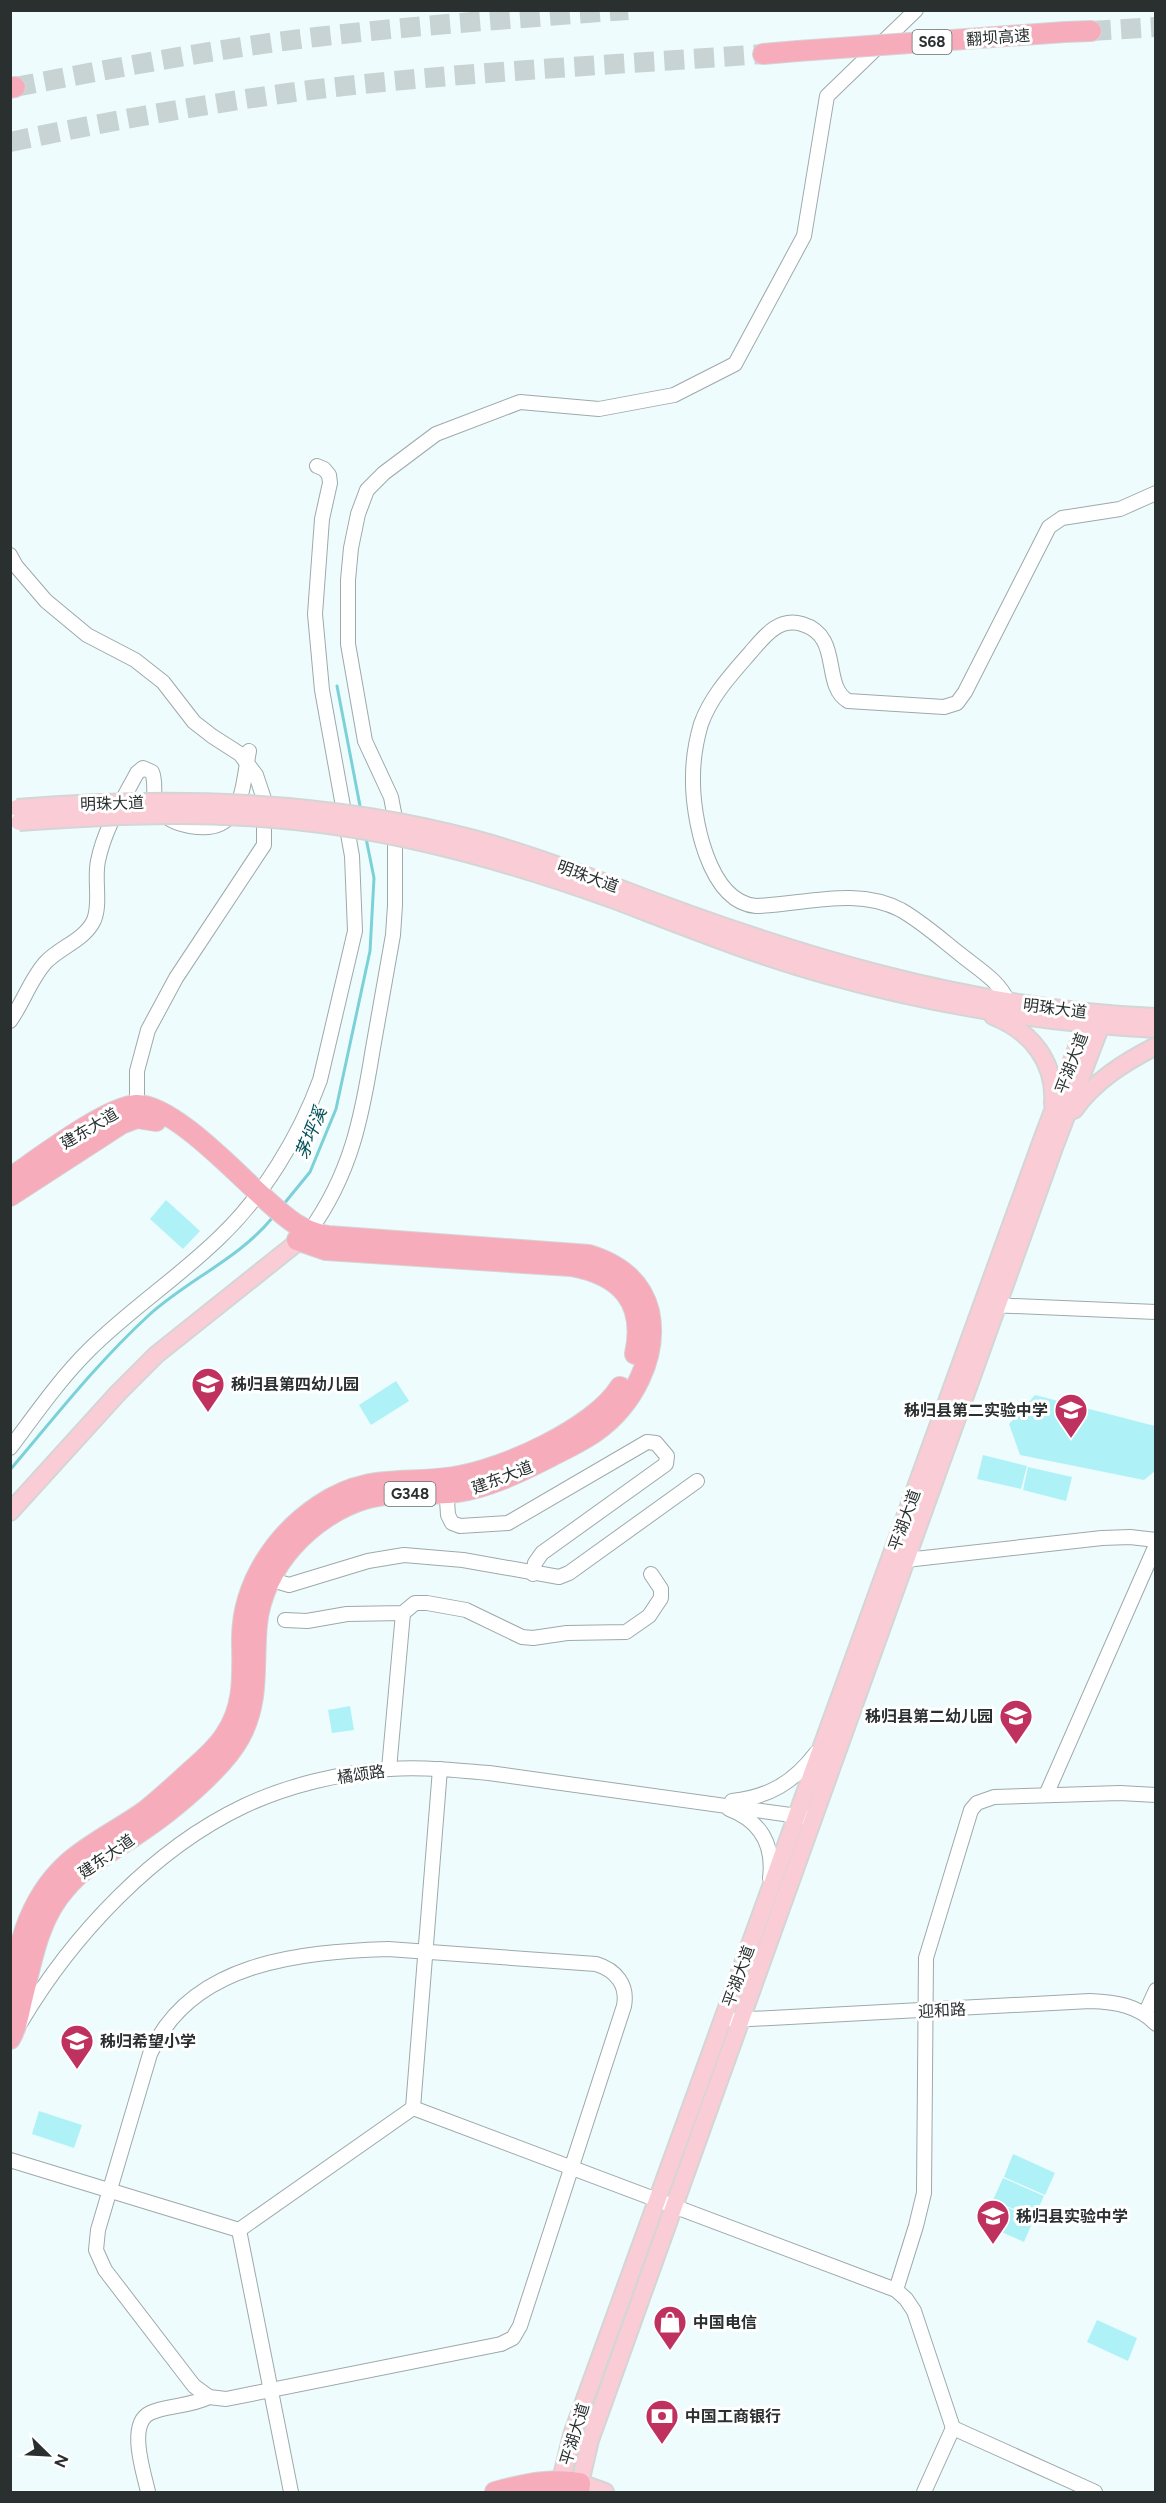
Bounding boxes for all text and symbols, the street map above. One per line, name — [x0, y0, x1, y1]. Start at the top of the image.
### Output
street label: 翻坝高速 — [965, 26, 1031, 49]
road number: S68 — [912, 30, 952, 54]
street label: 明珠大道 — [80, 793, 144, 814]
street label: 明珠大道 — [555, 857, 621, 896]
street label: 明珠大道 — [1022, 995, 1088, 1022]
street label: 平湖大道 — [1051, 1030, 1092, 1096]
water label: 茅坪溪 — [291, 1102, 332, 1162]
street label: 建东大道 — [57, 1104, 122, 1153]
school or university icon: 秭归县第四幼儿园 — [190, 1366, 226, 1413]
place label: 秭归县第四幼儿园 — [231, 1375, 359, 1394]
school or university icon: 秭归县第二实验中学 — [1053, 1392, 1089, 1439]
place label: 秭归县第二实验中学 — [904, 1401, 1048, 1420]
street label: 建东大道 — [469, 1457, 535, 1498]
road number: G348 — [384, 1482, 436, 1506]
street label: 平湖大道 — [885, 1487, 924, 1553]
school or university icon: 秭归县第二幼儿园 — [998, 1698, 1034, 1745]
place label: 秭归县第二幼儿园 — [865, 1707, 993, 1726]
street label: 橘颂路 — [336, 1762, 386, 1787]
street label: 建东大道 — [75, 1830, 138, 1883]
street label: 平湖大道 — [719, 1943, 758, 2009]
street label: 迎和路 — [918, 2000, 966, 2021]
school or university icon: 秭归希望小学 — [59, 2023, 95, 2070]
place label: 秭归希望小学 — [100, 2032, 196, 2051]
school or university icon: 秭归县实验中学 — [975, 2198, 1011, 2245]
place label: 秭归县实验中学 — [1016, 2207, 1128, 2226]
shop icon: 中国电信 — [652, 2304, 688, 2351]
place label: 中国电信 — [693, 2313, 757, 2332]
bank icon: 中国工商银行 — [644, 2398, 680, 2445]
street label: 平湖大道 — [556, 2401, 593, 2468]
place label: 中国工商银行 — [685, 2407, 781, 2426]
north arrow — [18, 2425, 78, 2485]
text: N — [50, 2451, 72, 2470]

